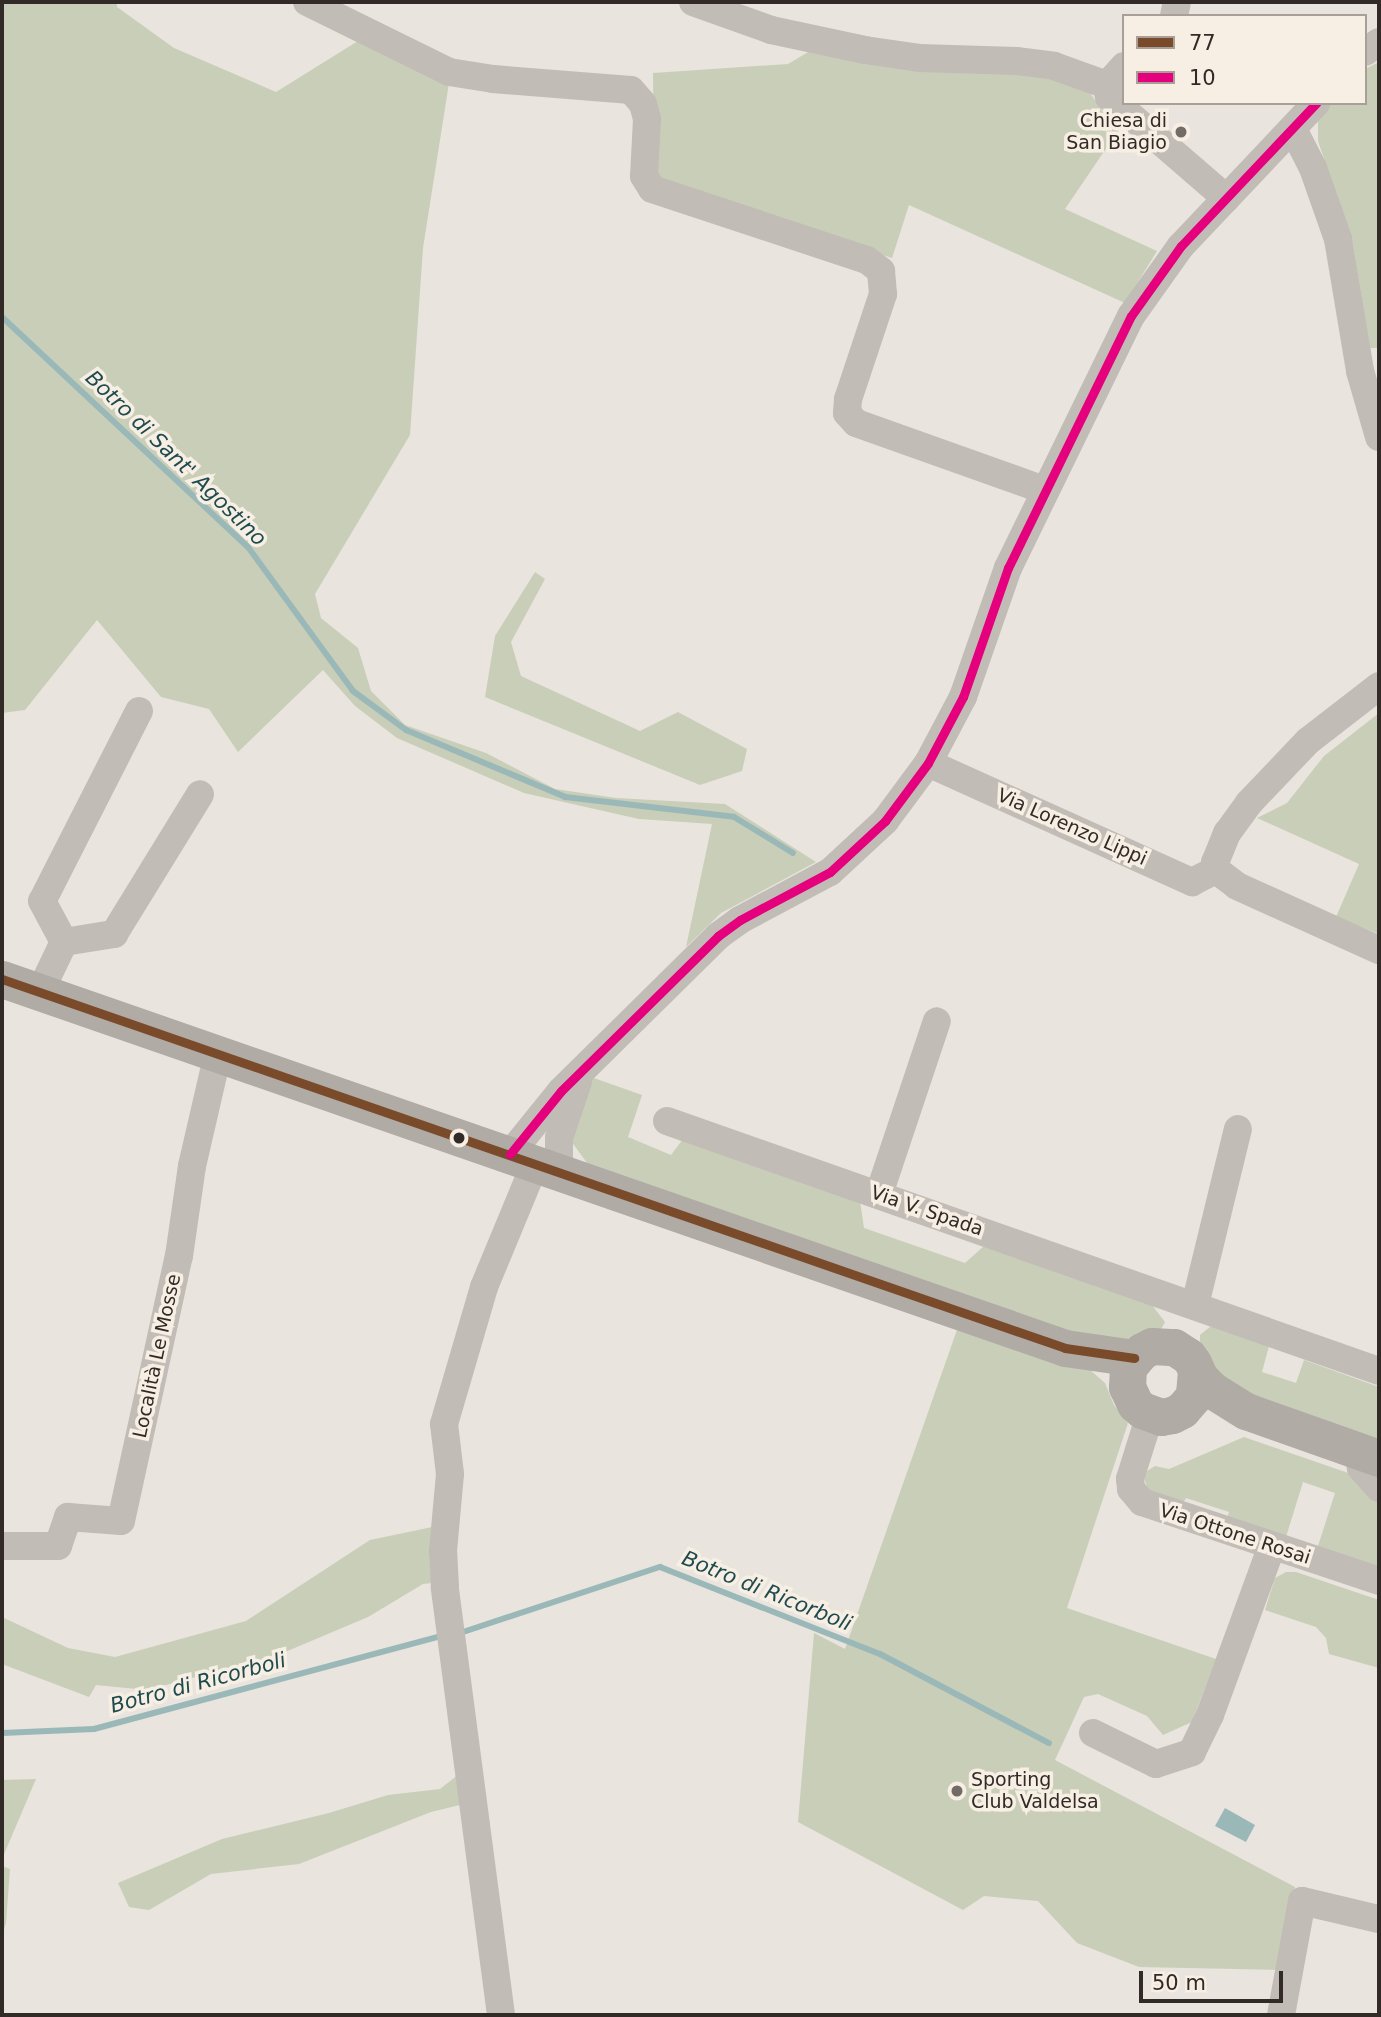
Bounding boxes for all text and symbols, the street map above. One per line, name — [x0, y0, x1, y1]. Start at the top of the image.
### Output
legend — [1122, 14, 1367, 105]
text: 77 — [1189, 31, 1216, 55]
text: 10 — [1189, 66, 1216, 90]
place label: Chiesa di San Biagio — [1066, 110, 1167, 154]
marker: Chiesa di San Biagio — [1173, 124, 1189, 140]
water label: Botro di Sant' Agostino — [80, 365, 272, 551]
street label: Via Lorenzo Lippi — [994, 784, 1150, 870]
unlabelled marker — [452, 1131, 466, 1145]
street label: Via V. Spada — [868, 1181, 986, 1241]
street label: Località Le Mosse — [128, 1272, 186, 1440]
street label: Via Ottone Rosai — [1157, 1499, 1313, 1569]
water label: Botro di Ricorboli — [678, 1545, 856, 1637]
water label: Botro di Ricorboli — [107, 1647, 289, 1719]
place label: Sporting Club Valdelsa — [971, 1769, 1099, 1813]
marker: Sporting Club Valdelsa — [949, 1783, 965, 1799]
scale bar — [1143, 1958, 1286, 2002]
text: 50 m — [1152, 1971, 1206, 1995]

